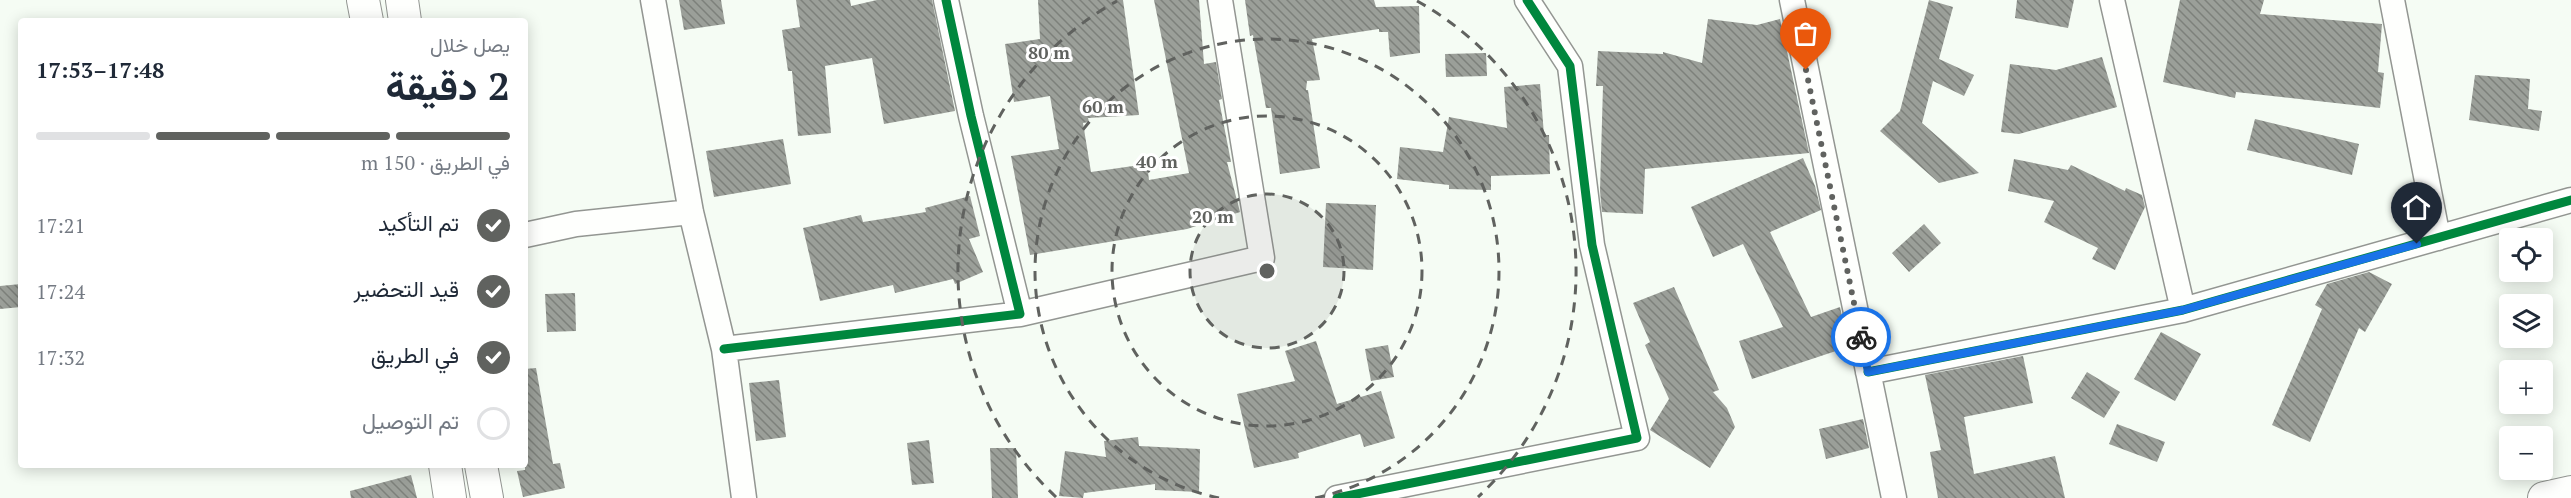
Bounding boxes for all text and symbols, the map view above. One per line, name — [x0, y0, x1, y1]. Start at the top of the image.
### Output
pin — [1780, 8, 1831, 70]
icon: bag — [1789, 17, 1822, 50]
text: يصل خلال — [430, 31, 510, 58]
text: 80 m — [1028, 40, 1070, 64]
text: 17:48–17:53 — [36, 55, 164, 84]
text: 2 دقيقة — [385, 59, 510, 111]
text: 60 m — [1082, 94, 1124, 118]
text: في الطريق · 150 m — [361, 149, 510, 176]
text: 40 m — [1136, 149, 1178, 173]
pin — [2391, 182, 2442, 244]
icon: home — [2400, 191, 2433, 224]
text: 20 m — [1192, 204, 1234, 228]
text: تم التأكيد — [378, 208, 459, 237]
icon: check — [477, 209, 510, 242]
text: 17:21 — [36, 212, 85, 239]
map controls — [2499, 228, 2553, 480]
button: locate — [2499, 228, 2553, 282]
centre of rings — [1257, 261, 1277, 281]
text: قيد التحضير — [353, 274, 459, 303]
icon: check — [477, 275, 510, 308]
text: 17:24 — [36, 278, 85, 305]
button: layers — [2499, 294, 2553, 348]
courier — [1831, 307, 1891, 367]
icon: bike — [1845, 321, 1878, 354]
text: في الطريق — [371, 340, 459, 369]
icon: check — [477, 341, 510, 374]
text: 17:32 — [36, 344, 85, 371]
button: + — [2499, 360, 2553, 414]
text: تم التوصيل — [362, 406, 459, 435]
button: − — [2499, 426, 2553, 480]

